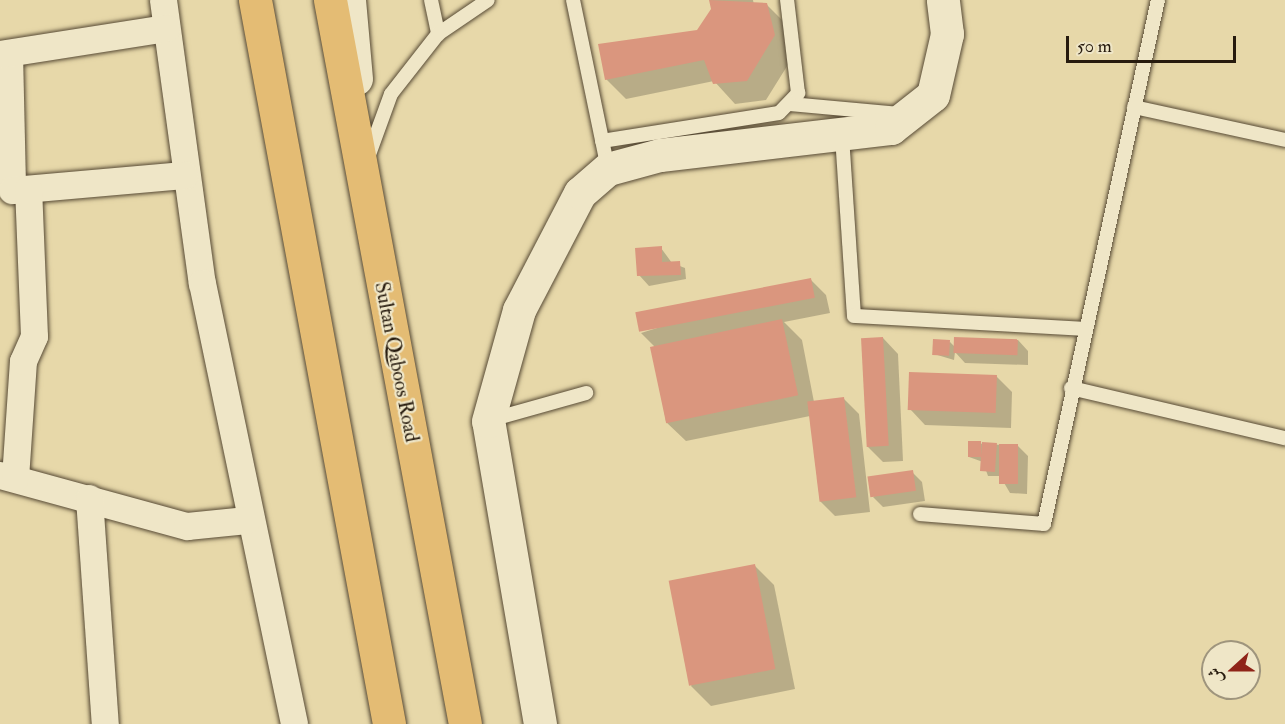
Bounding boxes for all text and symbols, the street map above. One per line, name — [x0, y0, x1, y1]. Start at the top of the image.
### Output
scale bar — [1069, 24, 1238, 62]
text: 50 m — [1077, 35, 1112, 58]
street label: Sultan Qaboos Road — [370, 280, 424, 444]
north arrow — [1201, 640, 1261, 700]
text: ش — [1204, 665, 1228, 687]

